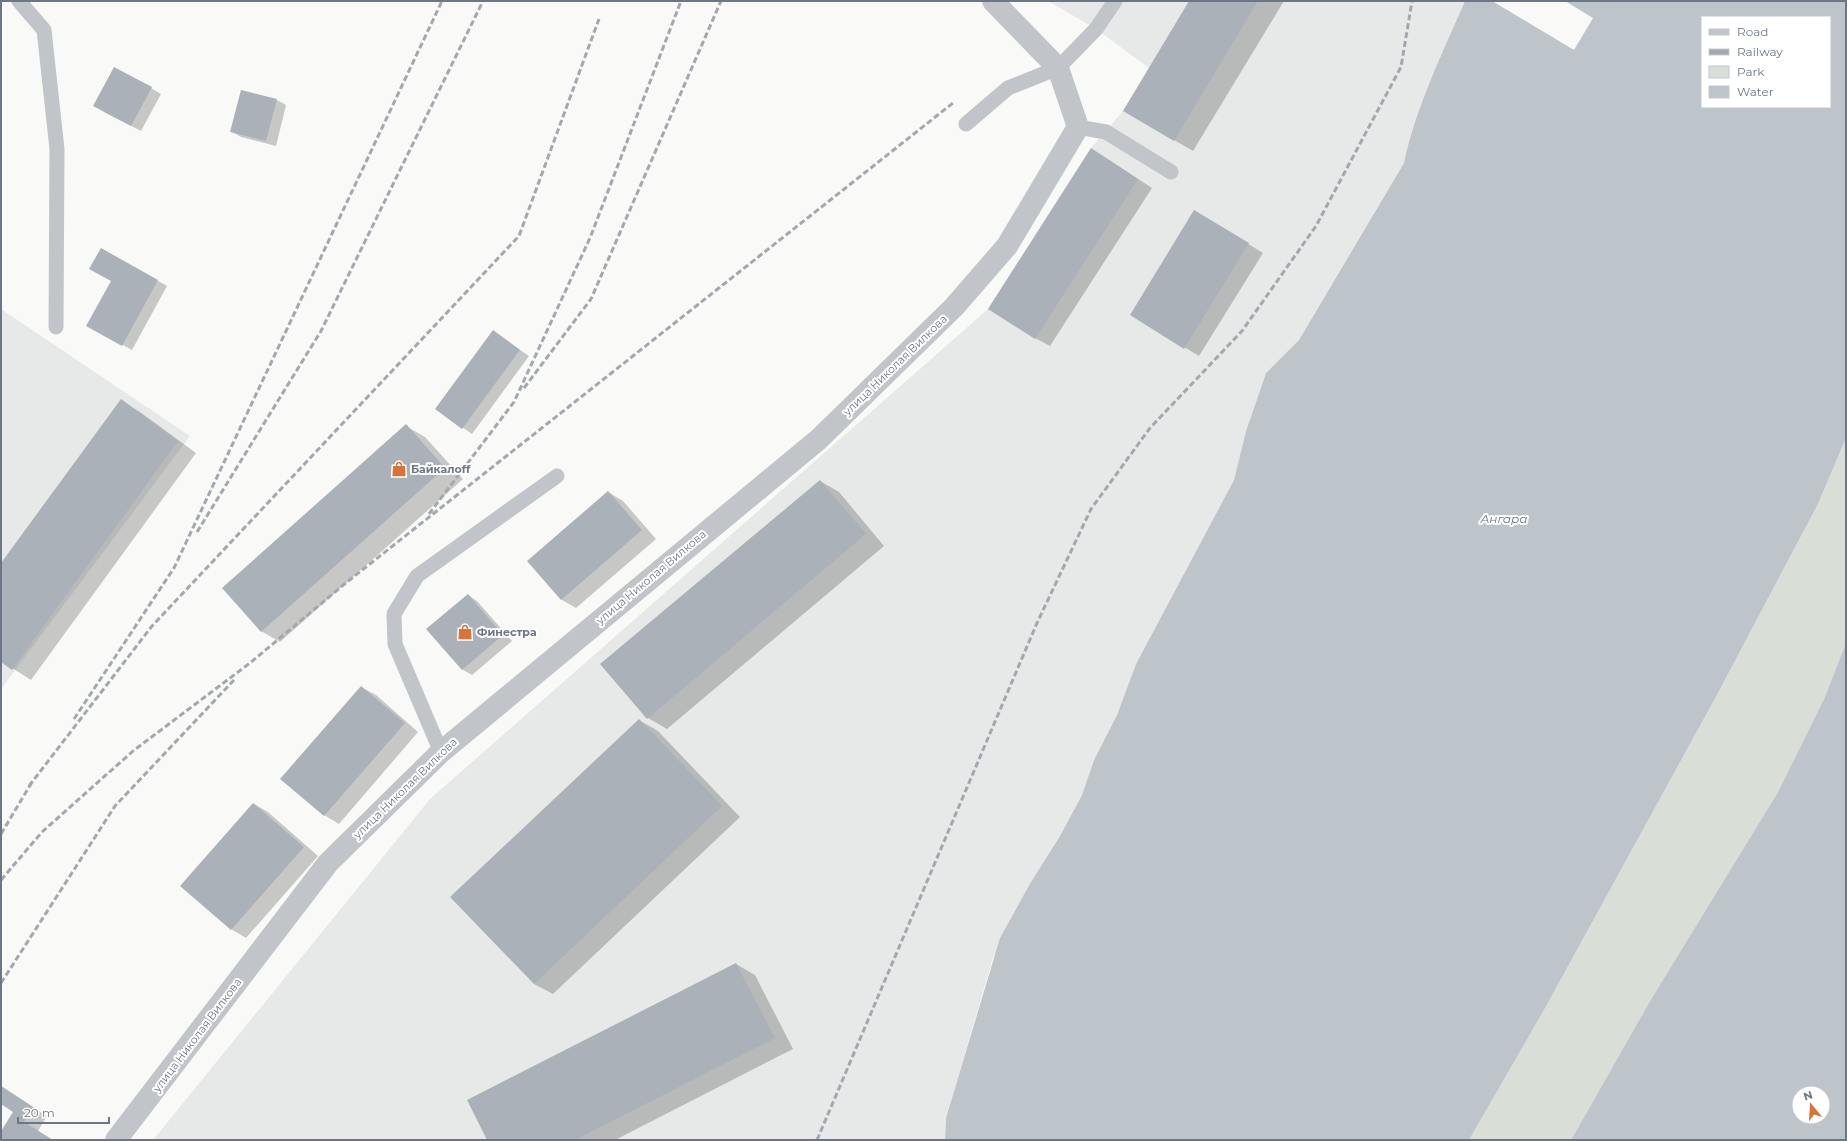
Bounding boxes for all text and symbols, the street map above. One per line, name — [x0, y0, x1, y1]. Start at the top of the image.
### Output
legend — [1701, 16, 1831, 108]
text: Road — [1737, 24, 1768, 39]
text: Railway — [1737, 44, 1783, 59]
text: Park — [1737, 64, 1765, 79]
text: Water — [1737, 84, 1774, 99]
street label: улица Николая Вилкова — [839, 312, 950, 419]
shop icon: Байкалoff — [390, 460, 408, 478]
place label: Байкалoff — [411, 462, 471, 476]
water label: Ангара — [1479, 511, 1528, 526]
street label: улица Николая Вилкова — [593, 527, 709, 628]
shop icon: Финестра — [456, 623, 474, 641]
place label: Финестра — [477, 625, 537, 639]
street label: улица Николая Вилкова — [349, 735, 460, 842]
street label: улица Николая Вилкова — [149, 975, 244, 1096]
north arrow — [1791, 1085, 1831, 1125]
text: N — [1802, 1087, 1814, 1104]
scale bar — [18, 1099, 109, 1125]
text: 20 m — [24, 1105, 55, 1120]

